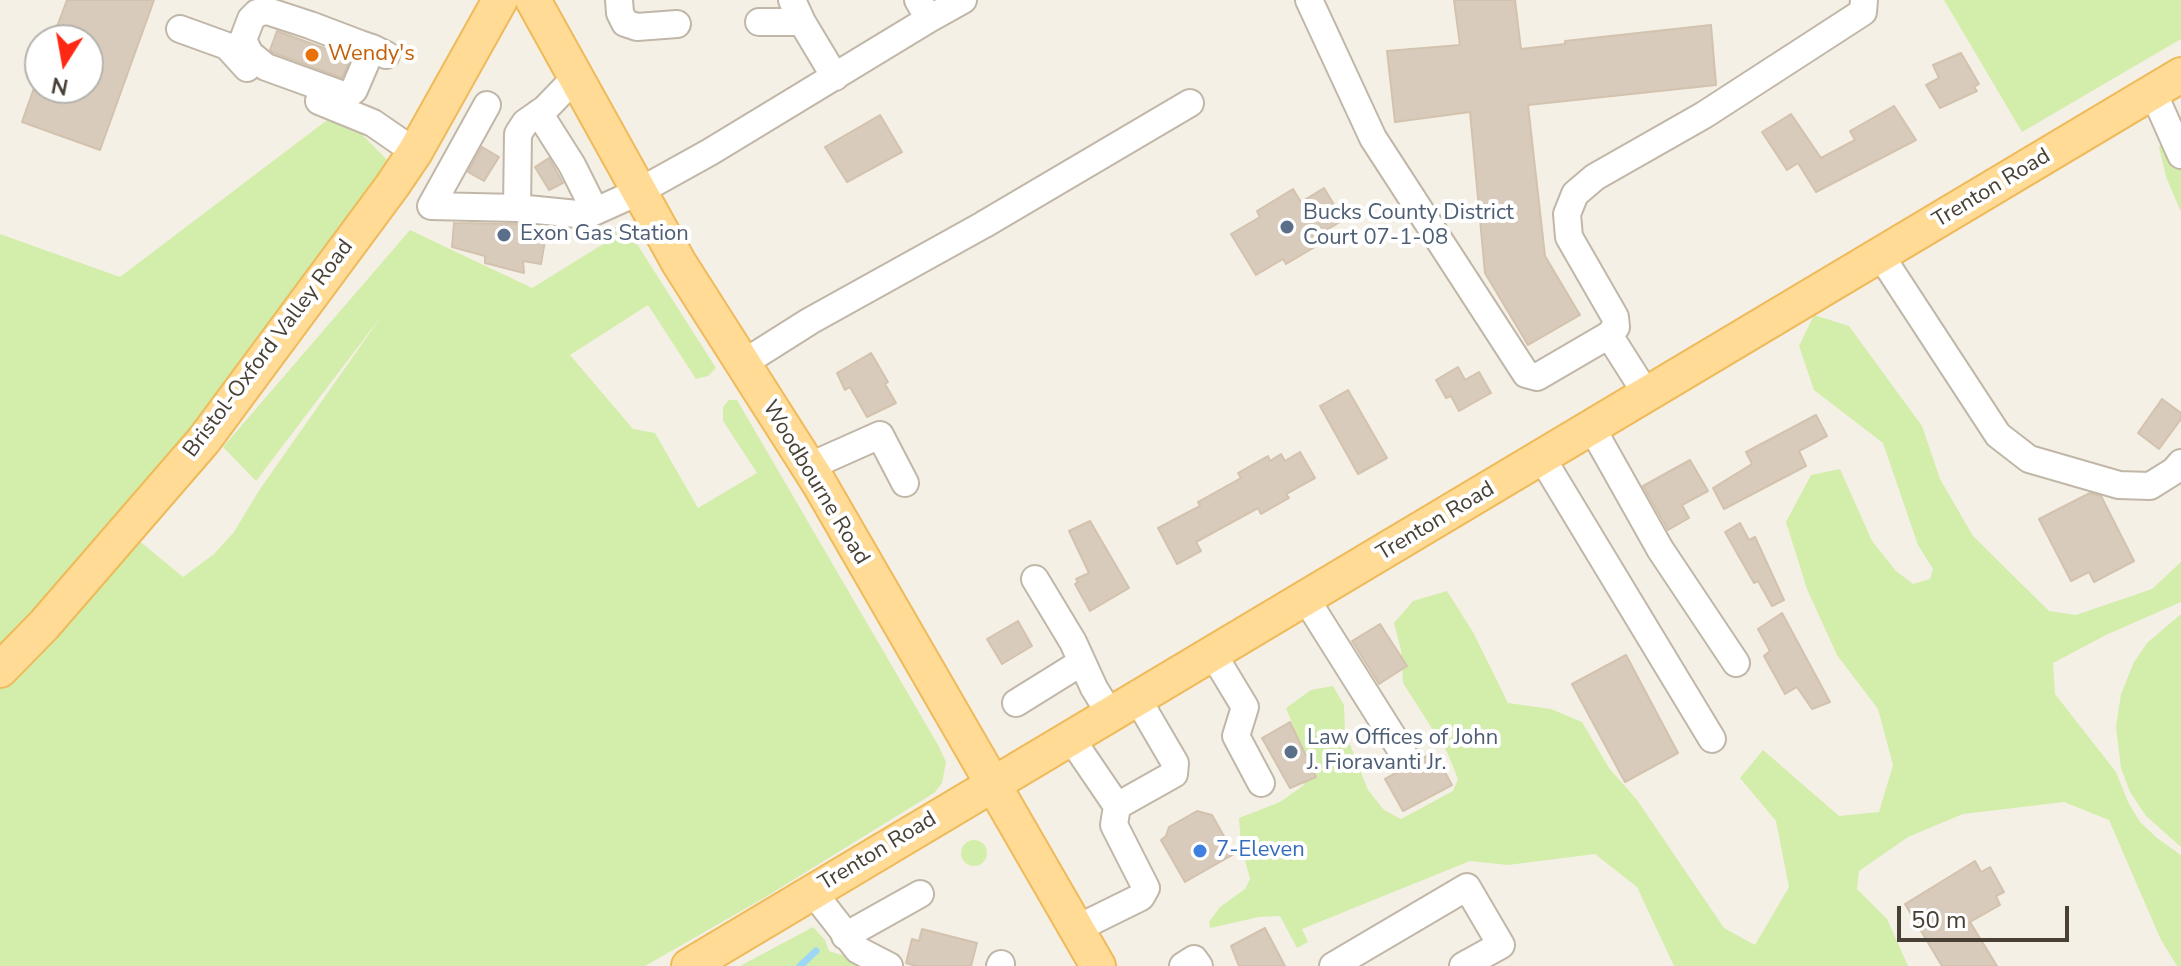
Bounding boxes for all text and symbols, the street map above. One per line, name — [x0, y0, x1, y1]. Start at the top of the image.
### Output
north arrow — [24, 24, 104, 104]
place label: Wendy's — [328, 42, 415, 68]
marker: Wendy's — [303, 46, 321, 64]
text: N — [49, 69, 71, 102]
street label: Trenton Road — [1928, 144, 2056, 234]
place label: Bucks County District Court 07-1-08 — [1303, 201, 1514, 252]
marker: Bucks County District Court 07-1-08 — [1278, 218, 1296, 236]
place label: Exon Gas Station — [520, 222, 689, 248]
marker: Exon Gas Station — [495, 226, 513, 244]
street label: Bristol-Oxford Valley Road — [178, 235, 360, 463]
street label: Woodbourne Road — [756, 396, 874, 570]
street label: Trenton Road — [1372, 477, 1500, 567]
place label: Law Offices of John J. Fioravanti Jr. — [1307, 726, 1498, 778]
marker: Law Offices of John J. Fioravanti Jr. — [1282, 743, 1300, 761]
street label: Trenton Road — [814, 807, 942, 897]
place label: 7-Eleven — [1216, 838, 1305, 864]
marker: 7-Eleven — [1191, 842, 1209, 860]
scale bar — [1901, 890, 2073, 940]
text: 50 m — [1911, 904, 1967, 936]

